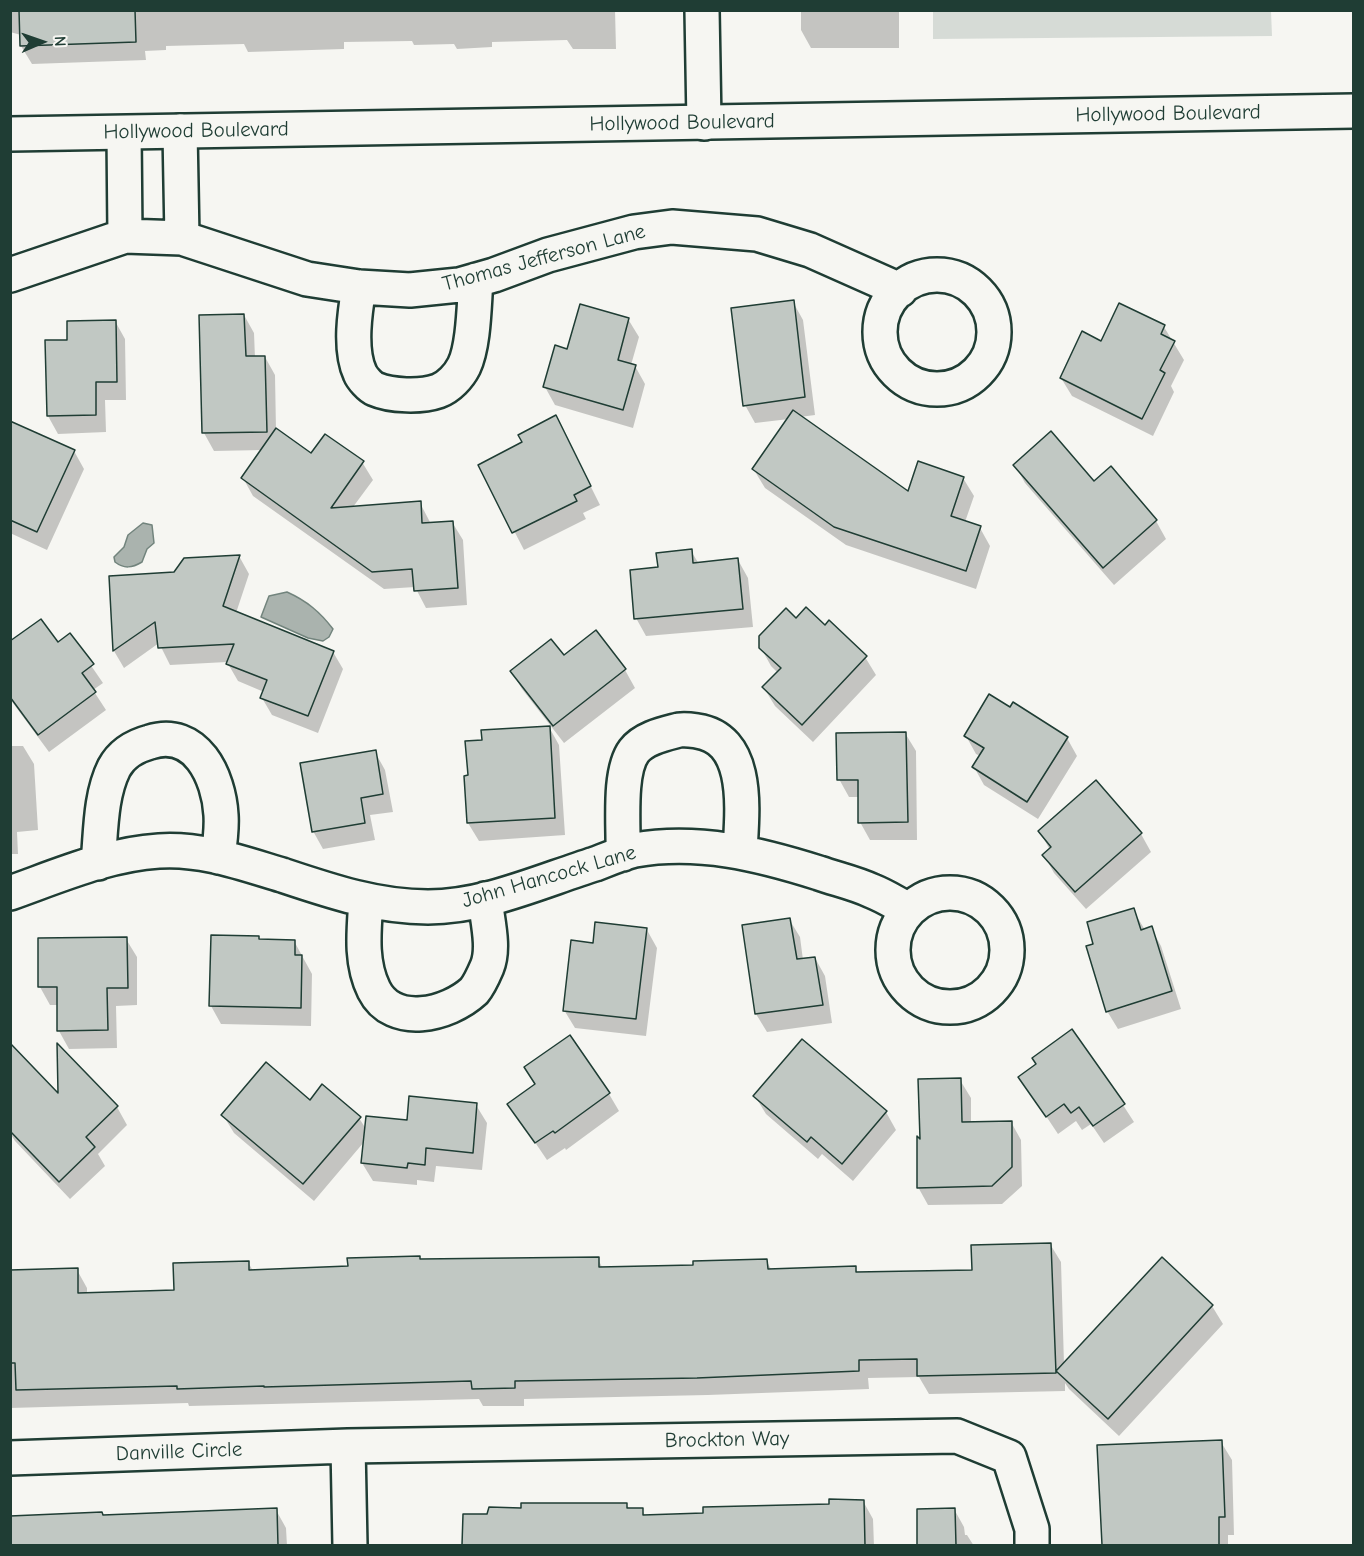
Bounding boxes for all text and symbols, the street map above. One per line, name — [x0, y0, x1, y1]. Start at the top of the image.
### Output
north arrow — [12, 12, 72, 72]
text: N — [51, 36, 69, 47]
street label: Hollywood Boulevard — [1075, 100, 1261, 128]
street label: Hollywood Boulevard — [589, 109, 775, 137]
street label: Hollywood Boulevard — [103, 117, 289, 145]
street label: Thomas Jefferson Lane — [440, 219, 648, 297]
street label: John Hancock Lane — [459, 840, 639, 914]
street label: Brockton Way — [665, 1426, 789, 1454]
street label: Danville Circle — [115, 1437, 243, 1467]

